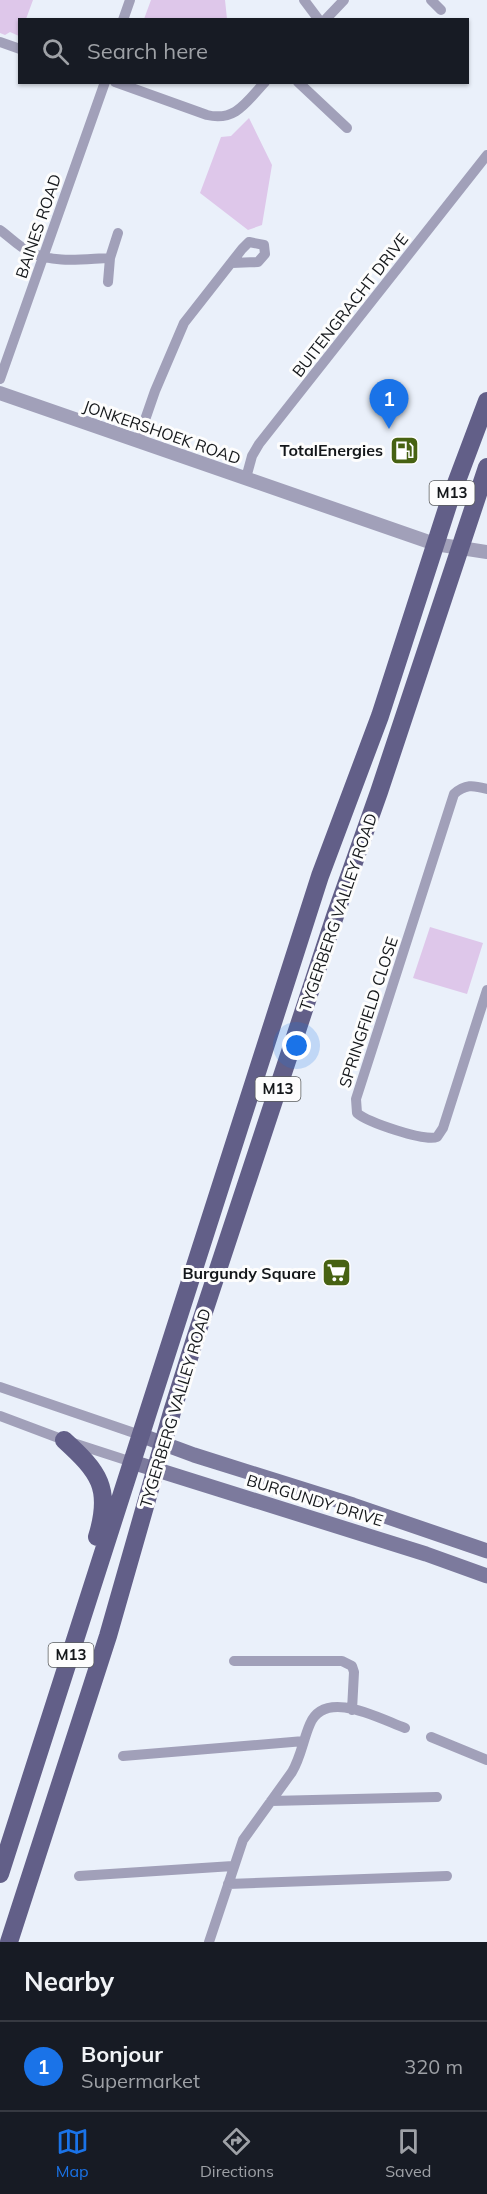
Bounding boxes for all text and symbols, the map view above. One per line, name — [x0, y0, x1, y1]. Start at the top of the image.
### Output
search box — [18, 18, 469, 84]
icon: search — [39, 35, 72, 68]
text: Search here — [87, 37, 208, 65]
street label: BAINES ROAD — [11, 171, 65, 281]
street label: BUITENGRACHT DRIVE — [288, 229, 412, 381]
pin: 1 — [370, 380, 408, 429]
street label: JONKERSHOEK ROAD — [81, 396, 243, 468]
fuel station icon: TotalEnergies — [388, 434, 420, 466]
place label: TotalEnergies — [280, 440, 383, 460]
road number: M13 — [430, 481, 474, 505]
street label: TYGERBERG VALLEY ROAD — [295, 811, 381, 1013]
street label: SPRINGFIELD CLOSE — [334, 934, 402, 1090]
your location — [282, 1031, 311, 1060]
road number: M13 — [256, 1077, 300, 1101]
supermarket icon: Burgundy Square — [321, 1257, 353, 1289]
place label: Burgundy Square — [183, 1263, 316, 1283]
street label: TYGERBERG VALLEY ROAD — [135, 1306, 215, 1510]
street label: BURGUNDY DRIVE — [244, 1470, 386, 1530]
road number: M13 — [48, 1643, 94, 1667]
text: Nearby — [24, 1965, 114, 1998]
text: Bonjour — [81, 2040, 163, 2068]
text: 1 — [38, 2054, 50, 2079]
text: 320 m — [404, 2054, 463, 2079]
text: Supermarket — [81, 2068, 200, 2093]
tab: Map — [56, 2125, 89, 2181]
tab: Directions — [200, 2125, 274, 2181]
tab: Saved — [385, 2125, 431, 2181]

